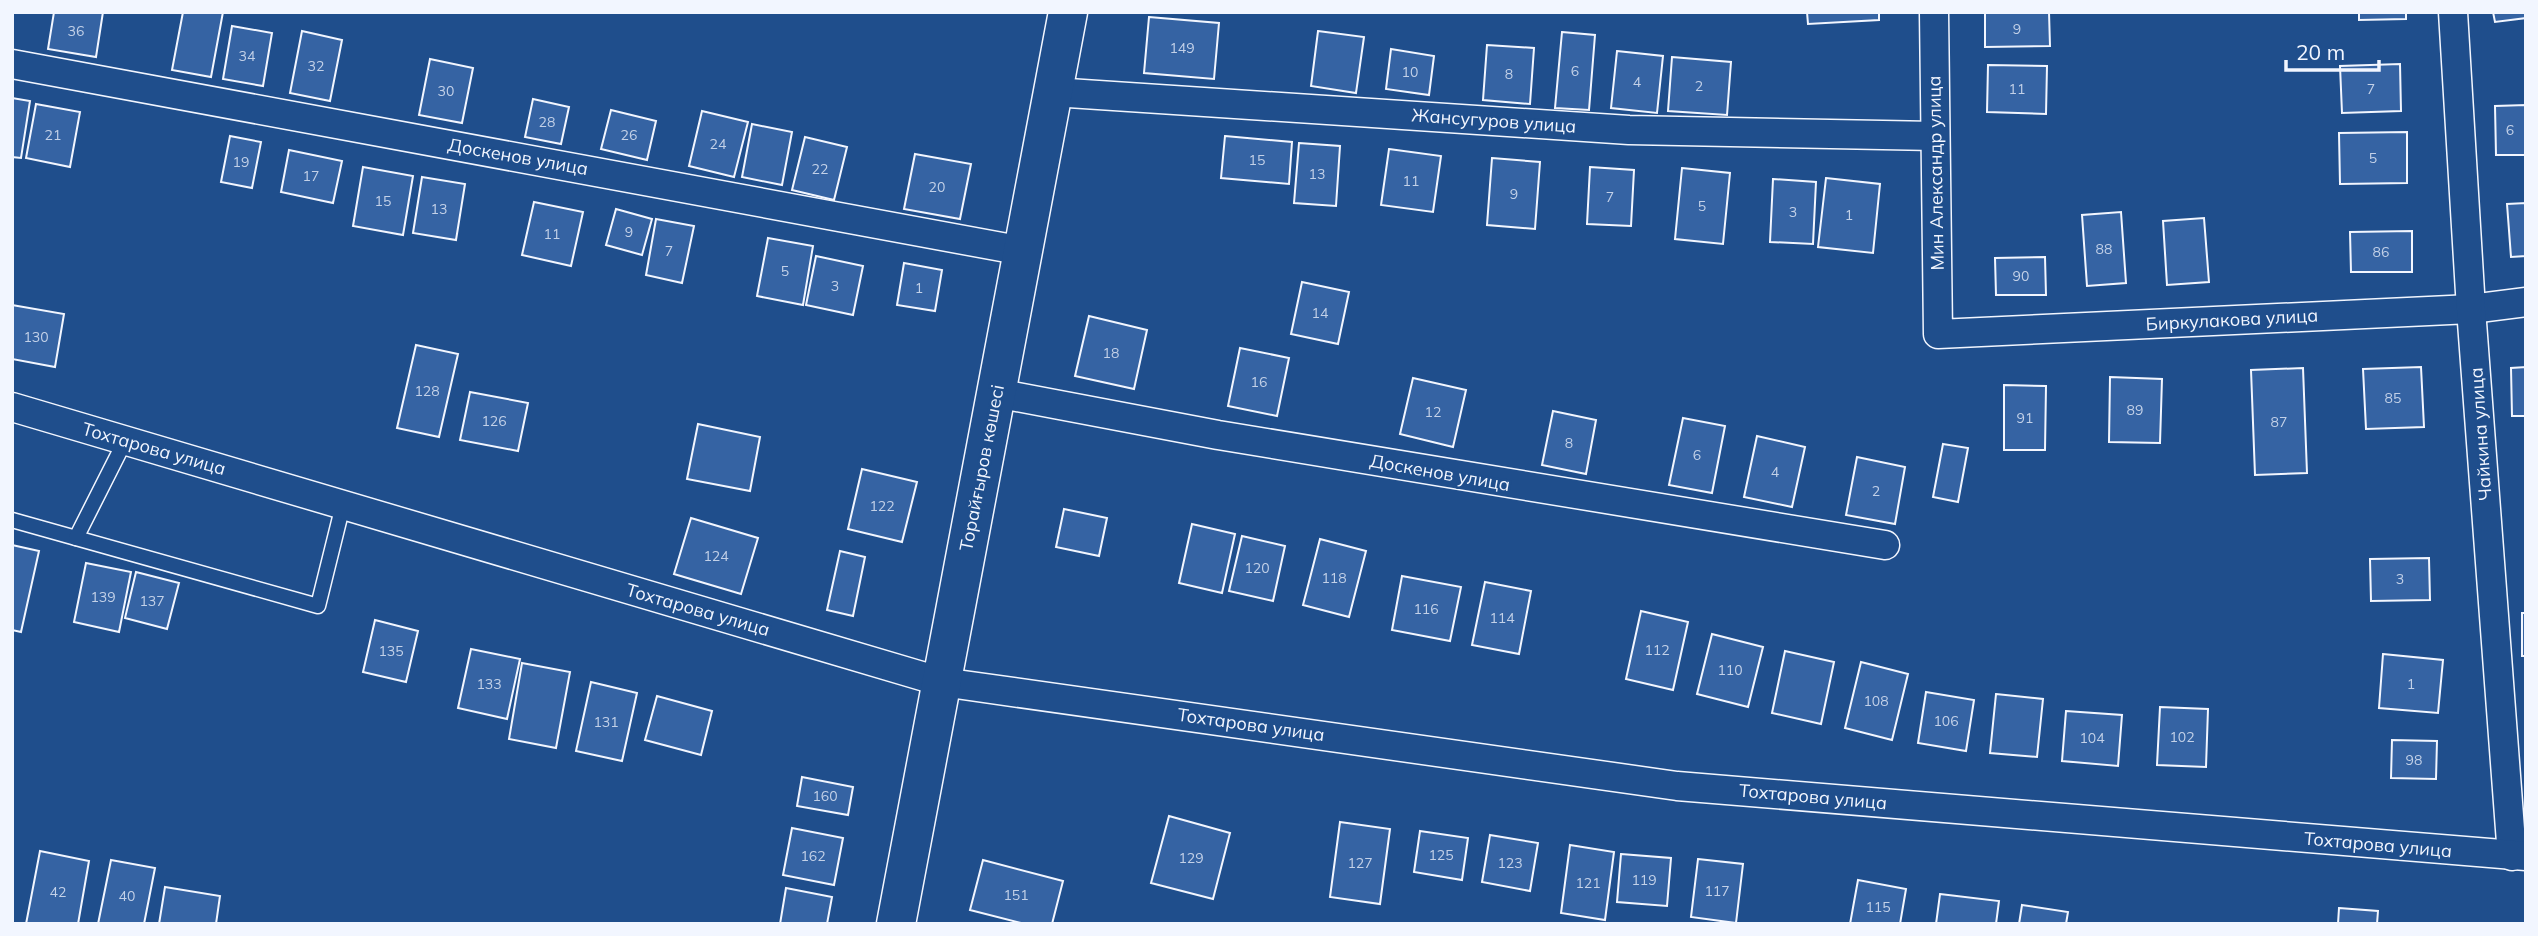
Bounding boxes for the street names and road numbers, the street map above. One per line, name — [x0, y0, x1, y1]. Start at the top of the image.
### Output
street label: Мин Александр улица — [1922, 75, 1949, 271]
street label: Жансугуров улица — [1411, 103, 1577, 138]
street label: Доскенов улица — [446, 133, 590, 180]
street label: Биркулакова улица — [2145, 303, 2319, 336]
street label: Чайкина улица — [2464, 367, 2497, 501]
street label: Торайғыров көшесі — [954, 383, 1009, 553]
street label: Тохтарова улица — [80, 417, 229, 480]
street label: Доскенов улица — [1368, 449, 1512, 496]
street label: Тохтарова улица — [624, 578, 773, 641]
street label: Тохтарова улица — [1176, 703, 1326, 746]
street label: Тохтарова улица — [1738, 779, 1888, 814]
street label: Тохтарова улица — [2303, 827, 2453, 862]

